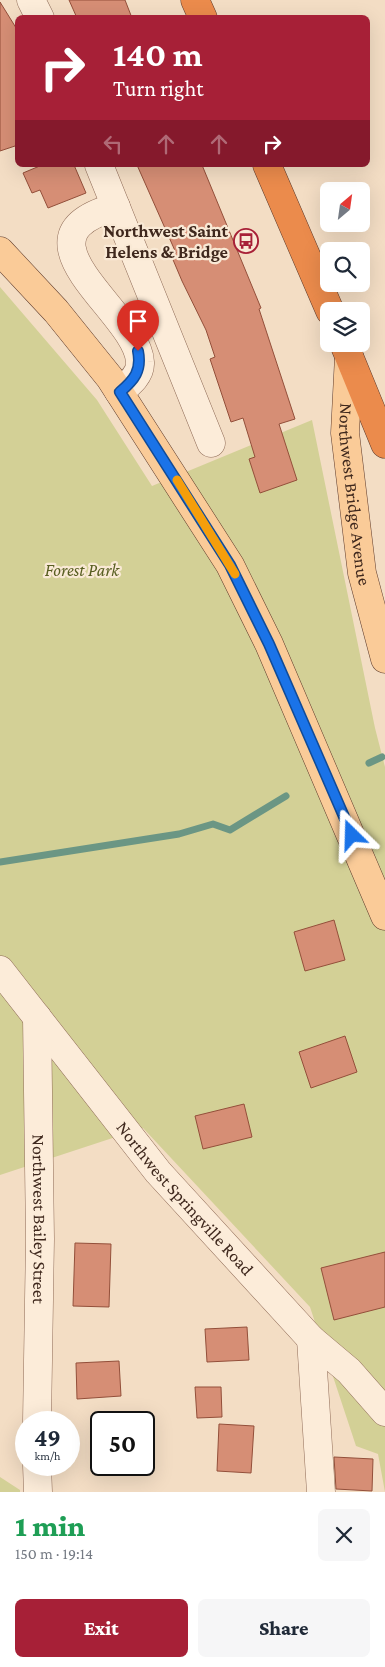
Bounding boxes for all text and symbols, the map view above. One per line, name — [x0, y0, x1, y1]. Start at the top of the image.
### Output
icon: right — [30, 35, 95, 100]
text: 140 m — [113, 35, 203, 74]
text: Turn right — [113, 76, 204, 101]
icon: left — [99, 130, 127, 158]
icon: ahead — [152, 130, 180, 158]
icon: ahead — [205, 130, 233, 158]
icon: right — [258, 130, 286, 158]
north arrow — [320, 182, 370, 232]
map controls — [320, 182, 370, 352]
place label: Northwest Saint Helens & Bridge — [103, 221, 229, 262]
bus stop icon: Northwest Saint Helens & Bridge — [233, 228, 259, 254]
button: search — [320, 242, 370, 292]
pin — [117, 300, 159, 351]
button: layers — [320, 302, 370, 352]
icon: arrive — [124, 307, 152, 335]
street label: Northwest Bridge Avenue — [335, 403, 375, 588]
park label: Forest Park — [45, 560, 120, 580]
position arrow — [325, 808, 377, 860]
street label: Northwest Springville Road — [112, 1117, 258, 1280]
street label: Northwest Bailey Street — [29, 1134, 50, 1305]
speed limit sign: 50 — [90, 1411, 155, 1476]
text: 49 — [34, 1424, 61, 1451]
text: km/h — [35, 1449, 60, 1463]
text: 1 min — [15, 1509, 85, 1542]
button: close — [318, 1509, 370, 1561]
text: 150 m · 19:14 — [15, 1545, 93, 1562]
button: Exit — [15, 1599, 188, 1657]
button: Share — [198, 1599, 370, 1657]

